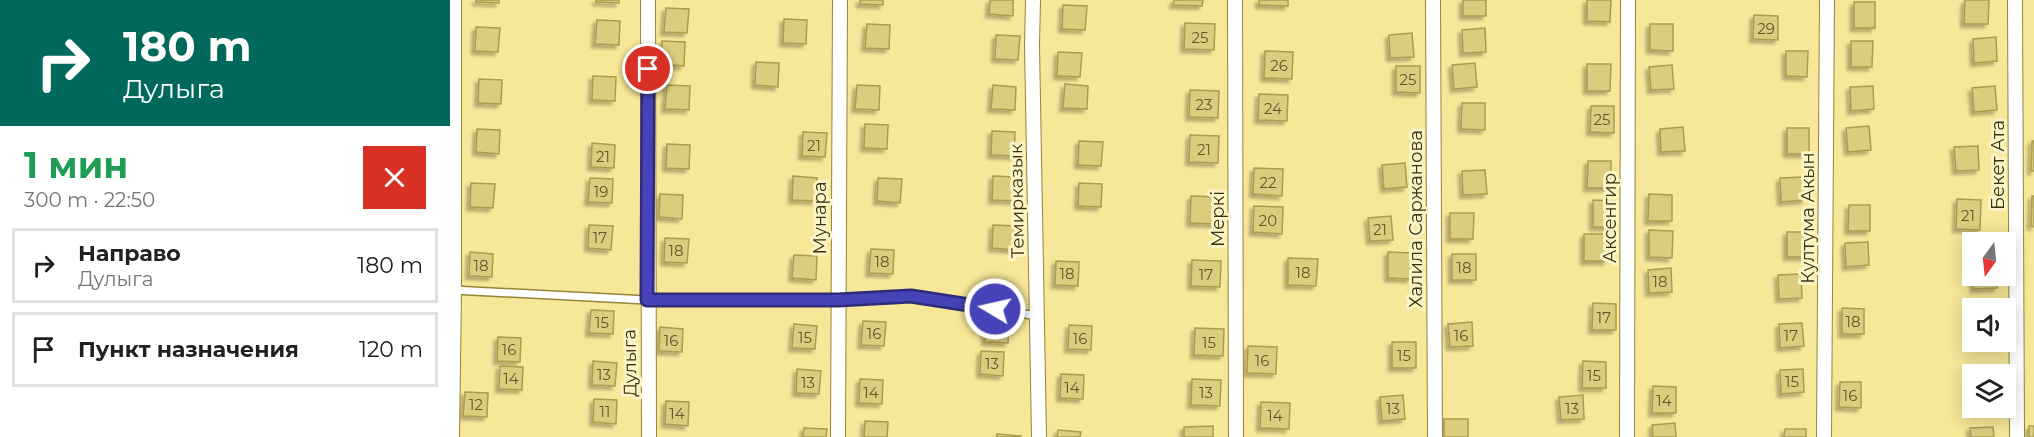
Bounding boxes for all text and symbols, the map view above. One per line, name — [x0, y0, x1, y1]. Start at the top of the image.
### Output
house number: 29 — [1757, 19, 1775, 38]
text: 180 m — [123, 20, 252, 72]
icon: right — [24, 24, 102, 102]
house number: 25 — [1191, 28, 1209, 47]
pin — [622, 43, 673, 94]
icon: arrive — [631, 52, 664, 85]
house number: 26 — [1270, 56, 1288, 75]
house number: 25 — [1399, 70, 1417, 89]
text: Дулыга — [123, 72, 225, 105]
house number: 23 — [1196, 95, 1212, 114]
house number: 24 — [1264, 99, 1282, 118]
house number: 25 — [1593, 110, 1611, 129]
street label: Бекет Ата — [1987, 120, 2009, 210]
street label: Халила Саржанова — [1405, 130, 1427, 308]
house number: 21 — [807, 136, 821, 155]
house number: 21 — [1197, 140, 1211, 159]
text: 1 мин — [24, 143, 128, 187]
street label: Темирказык — [1005, 143, 1029, 259]
button: close — [363, 146, 426, 209]
house number: 21 — [596, 147, 610, 166]
street label: Култума Акын — [1797, 152, 1819, 284]
house number: 22 — [1259, 173, 1277, 192]
street label: Аксенгир — [1599, 173, 1621, 263]
house number: 19 — [594, 182, 608, 201]
street label: Мунара — [809, 182, 831, 254]
text: 300 m · 22:50 — [24, 188, 155, 212]
street label: Меркі — [1207, 191, 1229, 247]
house number: 21 — [1961, 206, 1975, 225]
house number: 20 — [1259, 211, 1277, 230]
house number: 21 — [1373, 220, 1387, 239]
house number: 17 — [593, 228, 607, 247]
north arrow — [1962, 232, 2016, 286]
map controls — [1962, 232, 2016, 418]
text: Направо — [78, 240, 181, 267]
house number: 18 — [669, 241, 684, 260]
icon: right — [27, 249, 60, 282]
text: 180 m — [357, 252, 423, 279]
house number: 18 — [875, 252, 890, 271]
house number: 18 — [474, 256, 489, 275]
house number: 18 — [1457, 258, 1472, 277]
house number: 18 — [1296, 263, 1311, 282]
house number: 18 — [1060, 264, 1075, 283]
house number: 17 — [1199, 265, 1213, 284]
text: Дулыга — [78, 267, 153, 291]
house number: 18 — [1653, 272, 1668, 291]
position arrow — [963, 277, 1027, 341]
button: sound — [1962, 298, 2016, 352]
house number: 17 — [1597, 308, 1611, 327]
house number: 18 — [1846, 312, 1861, 331]
house number: 15 — [595, 313, 609, 332]
house number: 16 — [867, 324, 881, 343]
house number: 16 — [1454, 326, 1468, 345]
house number: 17 — [1784, 326, 1798, 345]
house number: 15 — [798, 328, 812, 347]
street label: Дулыга — [618, 329, 642, 397]
house number: 16 — [1073, 329, 1087, 348]
house number: 16 — [664, 331, 678, 350]
icon: arrive — [27, 333, 60, 366]
house number: 15 — [1202, 333, 1216, 352]
text: Пункт назначения — [78, 336, 299, 363]
text: 120 m — [359, 336, 423, 363]
house number: 16 — [502, 340, 516, 359]
house number: 15 — [1397, 346, 1411, 365]
house number: 16 — [1255, 351, 1269, 370]
house number: 13 — [985, 354, 999, 373]
button: layers — [1962, 364, 2016, 418]
house number: 13 — [597, 365, 611, 384]
house number: 15 — [1587, 366, 1601, 385]
house number: 14 — [503, 369, 519, 388]
house number: 15 — [1785, 372, 1799, 391]
house number: 13 — [801, 373, 815, 392]
house number: 14 — [1064, 378, 1080, 397]
house number: 14 — [863, 383, 879, 402]
house number: 13 — [1199, 383, 1213, 402]
house number: 16 — [1843, 386, 1857, 405]
house number: 14 — [1656, 391, 1672, 410]
house number: 12 — [469, 395, 483, 414]
house number: 13 — [1386, 399, 1400, 418]
house number: 13 — [1565, 399, 1579, 418]
house number: 11 — [600, 402, 610, 421]
house number: 14 — [669, 404, 685, 423]
house number: 14 — [1267, 406, 1283, 425]

